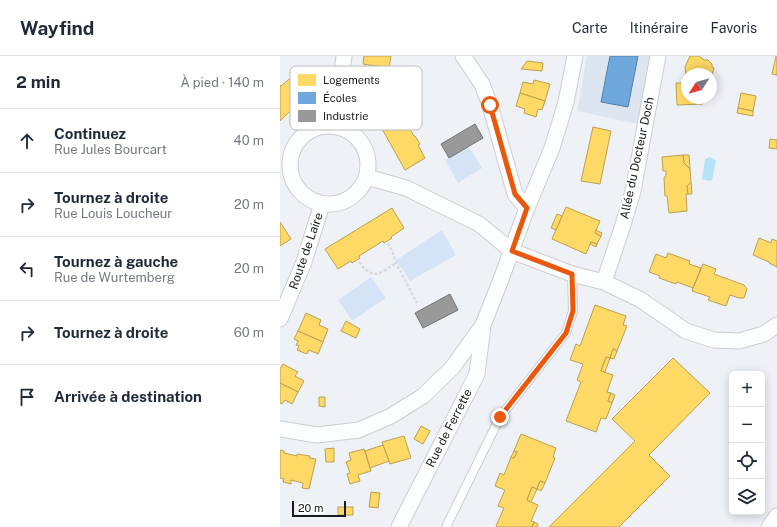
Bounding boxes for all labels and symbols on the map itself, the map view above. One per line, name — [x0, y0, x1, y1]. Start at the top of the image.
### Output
legend — [290, 66, 422, 130]
north arrow — [681, 68, 717, 104]
text: Logements — [323, 74, 380, 86]
text: Écoles — [323, 91, 357, 104]
route start — [481, 96, 499, 114]
street label: Allée du Docteur Doch — [617, 96, 657, 220]
text: Industrie — [323, 110, 368, 122]
street label: Route de Laire — [286, 211, 326, 291]
street label: Rue de Ferrette — [423, 386, 475, 470]
route end — [491, 408, 509, 426]
scale bar — [292, 499, 346, 518]

